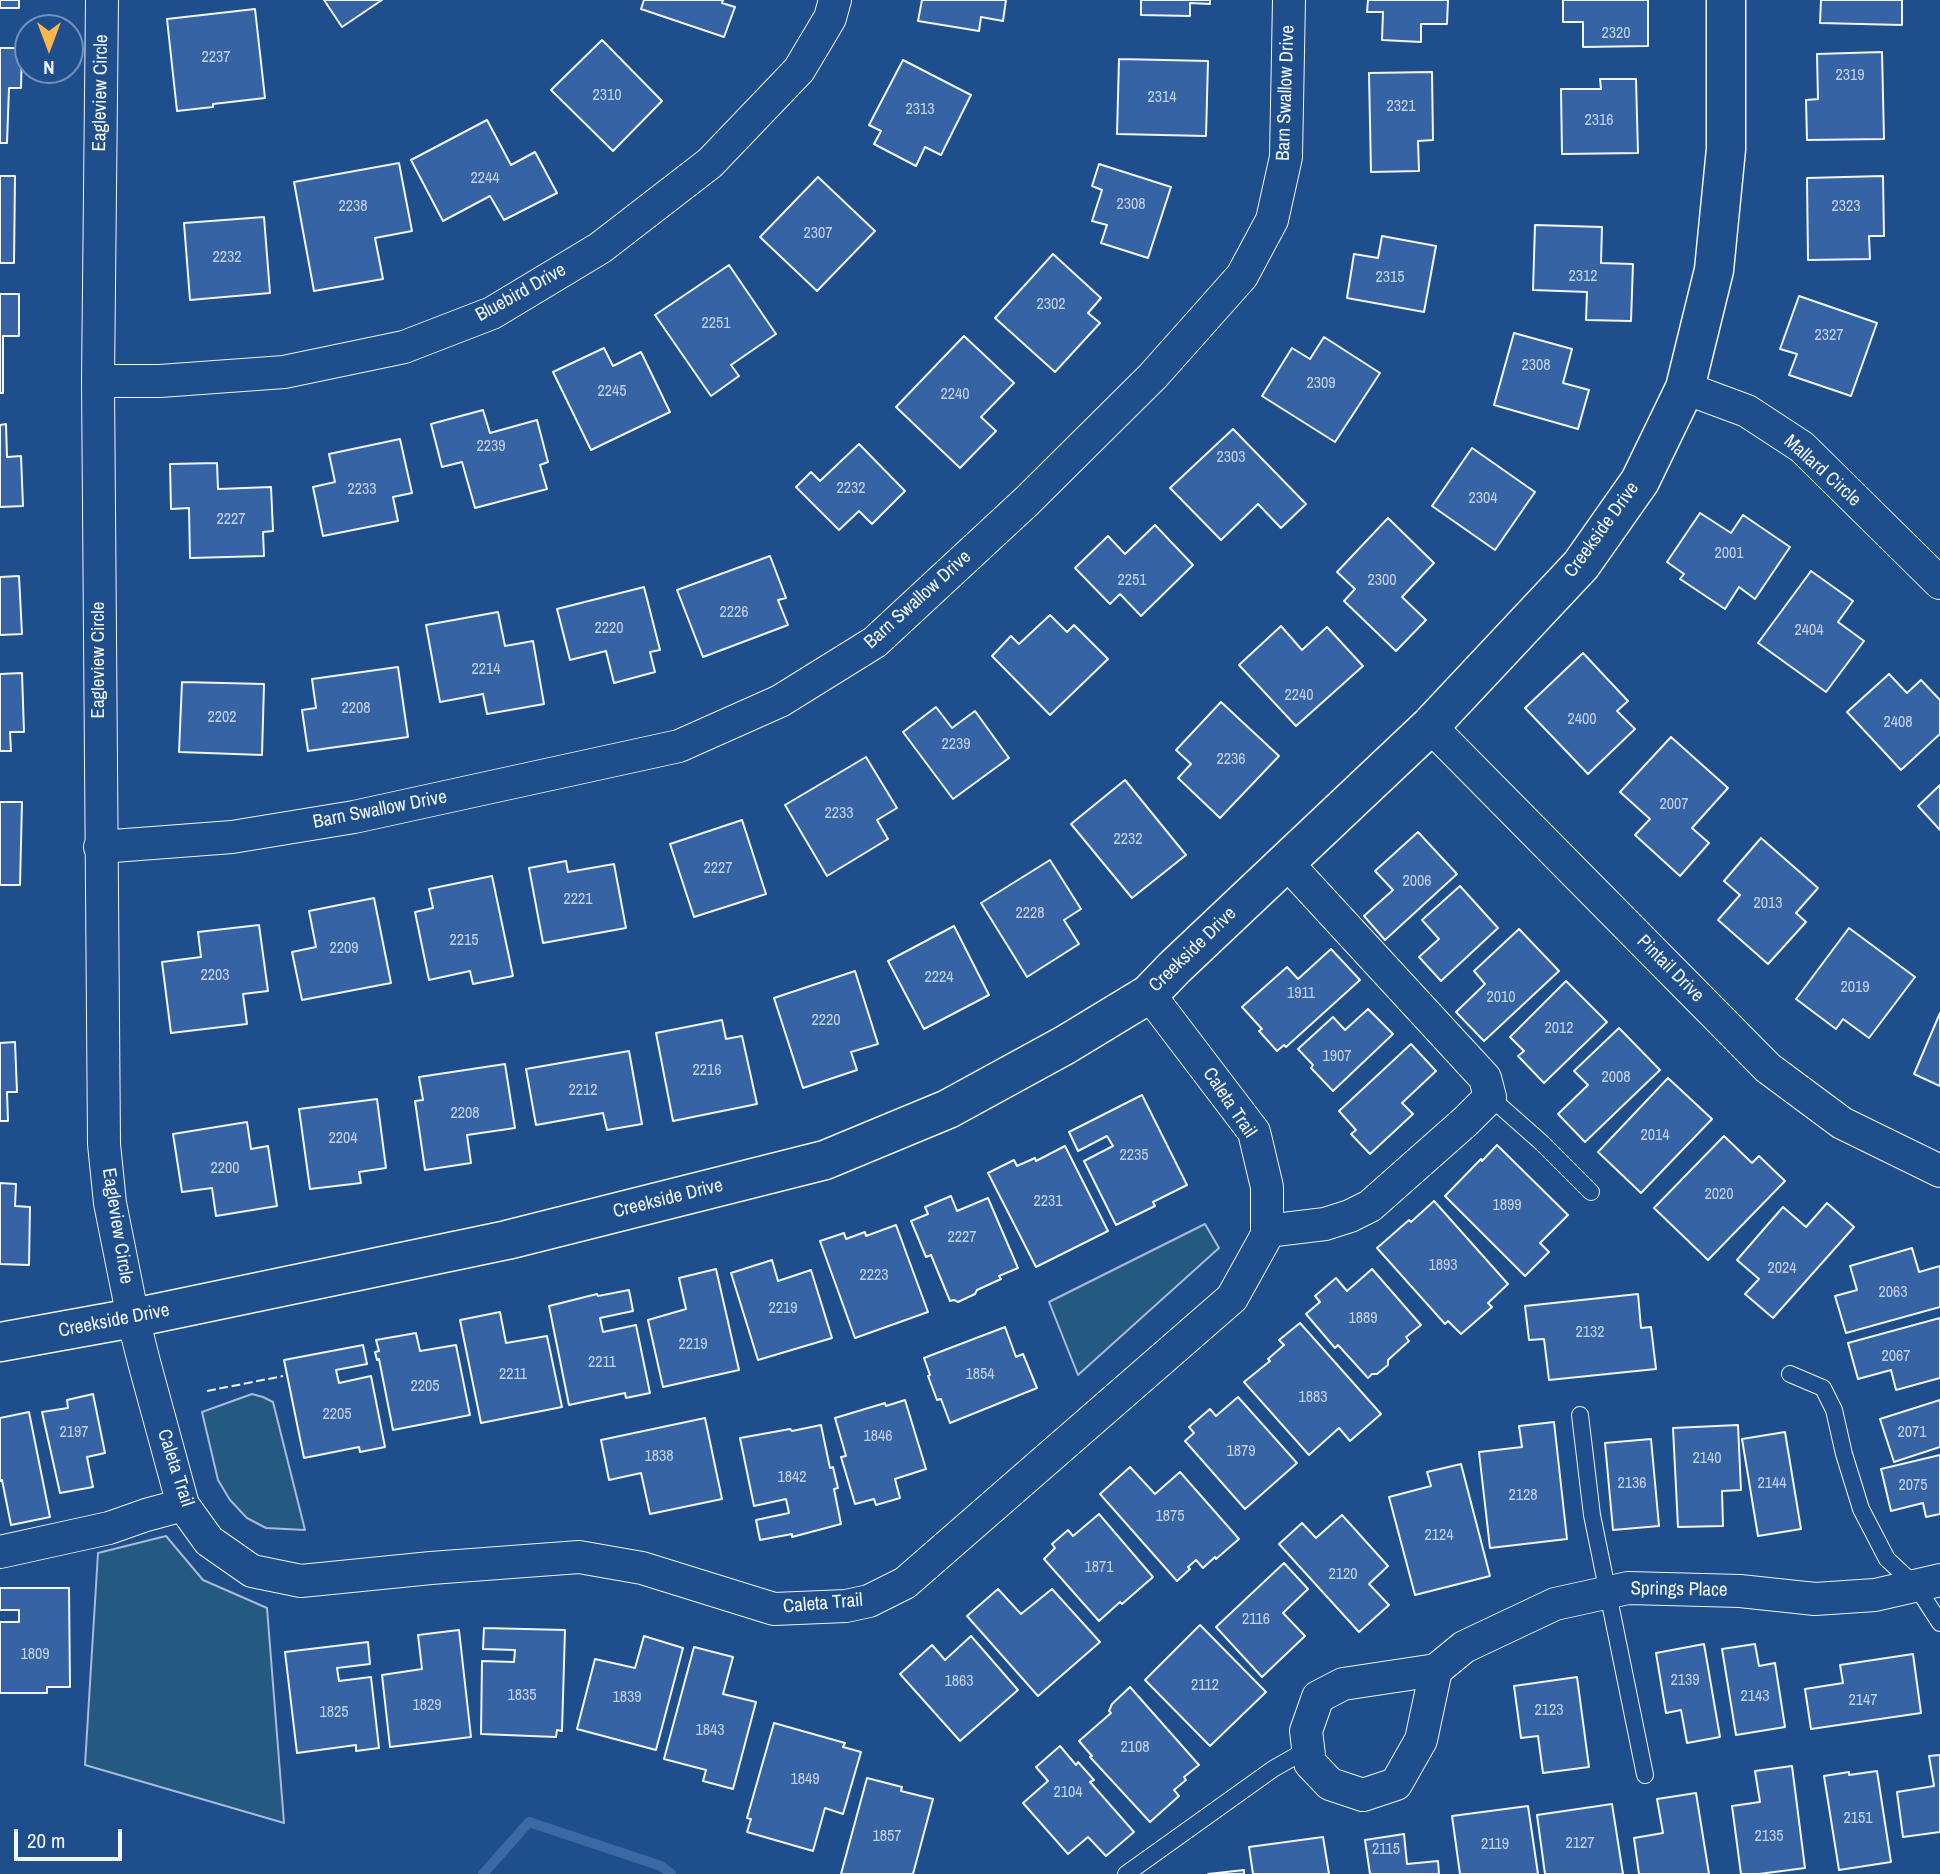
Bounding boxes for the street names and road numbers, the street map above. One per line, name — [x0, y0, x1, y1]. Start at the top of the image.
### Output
street label: Barn Swallow Drive — [1272, 25, 1300, 161]
street label: Eagleview Circle — [89, 34, 113, 152]
street label: Bluebird Drive — [472, 259, 570, 327]
street label: Mallard Circle — [1779, 430, 1865, 512]
street label: Creekside Drive — [1560, 478, 1644, 582]
street label: Barn Swallow Drive — [860, 546, 976, 654]
street label: Eagleview Circle — [88, 602, 110, 718]
street label: Barn Swallow Drive — [311, 786, 449, 834]
street label: Creekside Drive — [1145, 903, 1241, 997]
street label: Pintail Drive — [1632, 931, 1708, 1007]
street label: Caleta Trail — [1197, 1063, 1261, 1143]
street label: Eagleview Circle — [97, 1166, 137, 1286]
street label: Creekside Drive — [611, 1174, 725, 1224]
street label: Creekside Drive — [57, 1299, 171, 1343]
street label: Caleta Trail — [152, 1426, 198, 1510]
street label: Springs Place — [1630, 1578, 1728, 1602]
street label: Caleta Trail — [782, 1589, 864, 1619]

